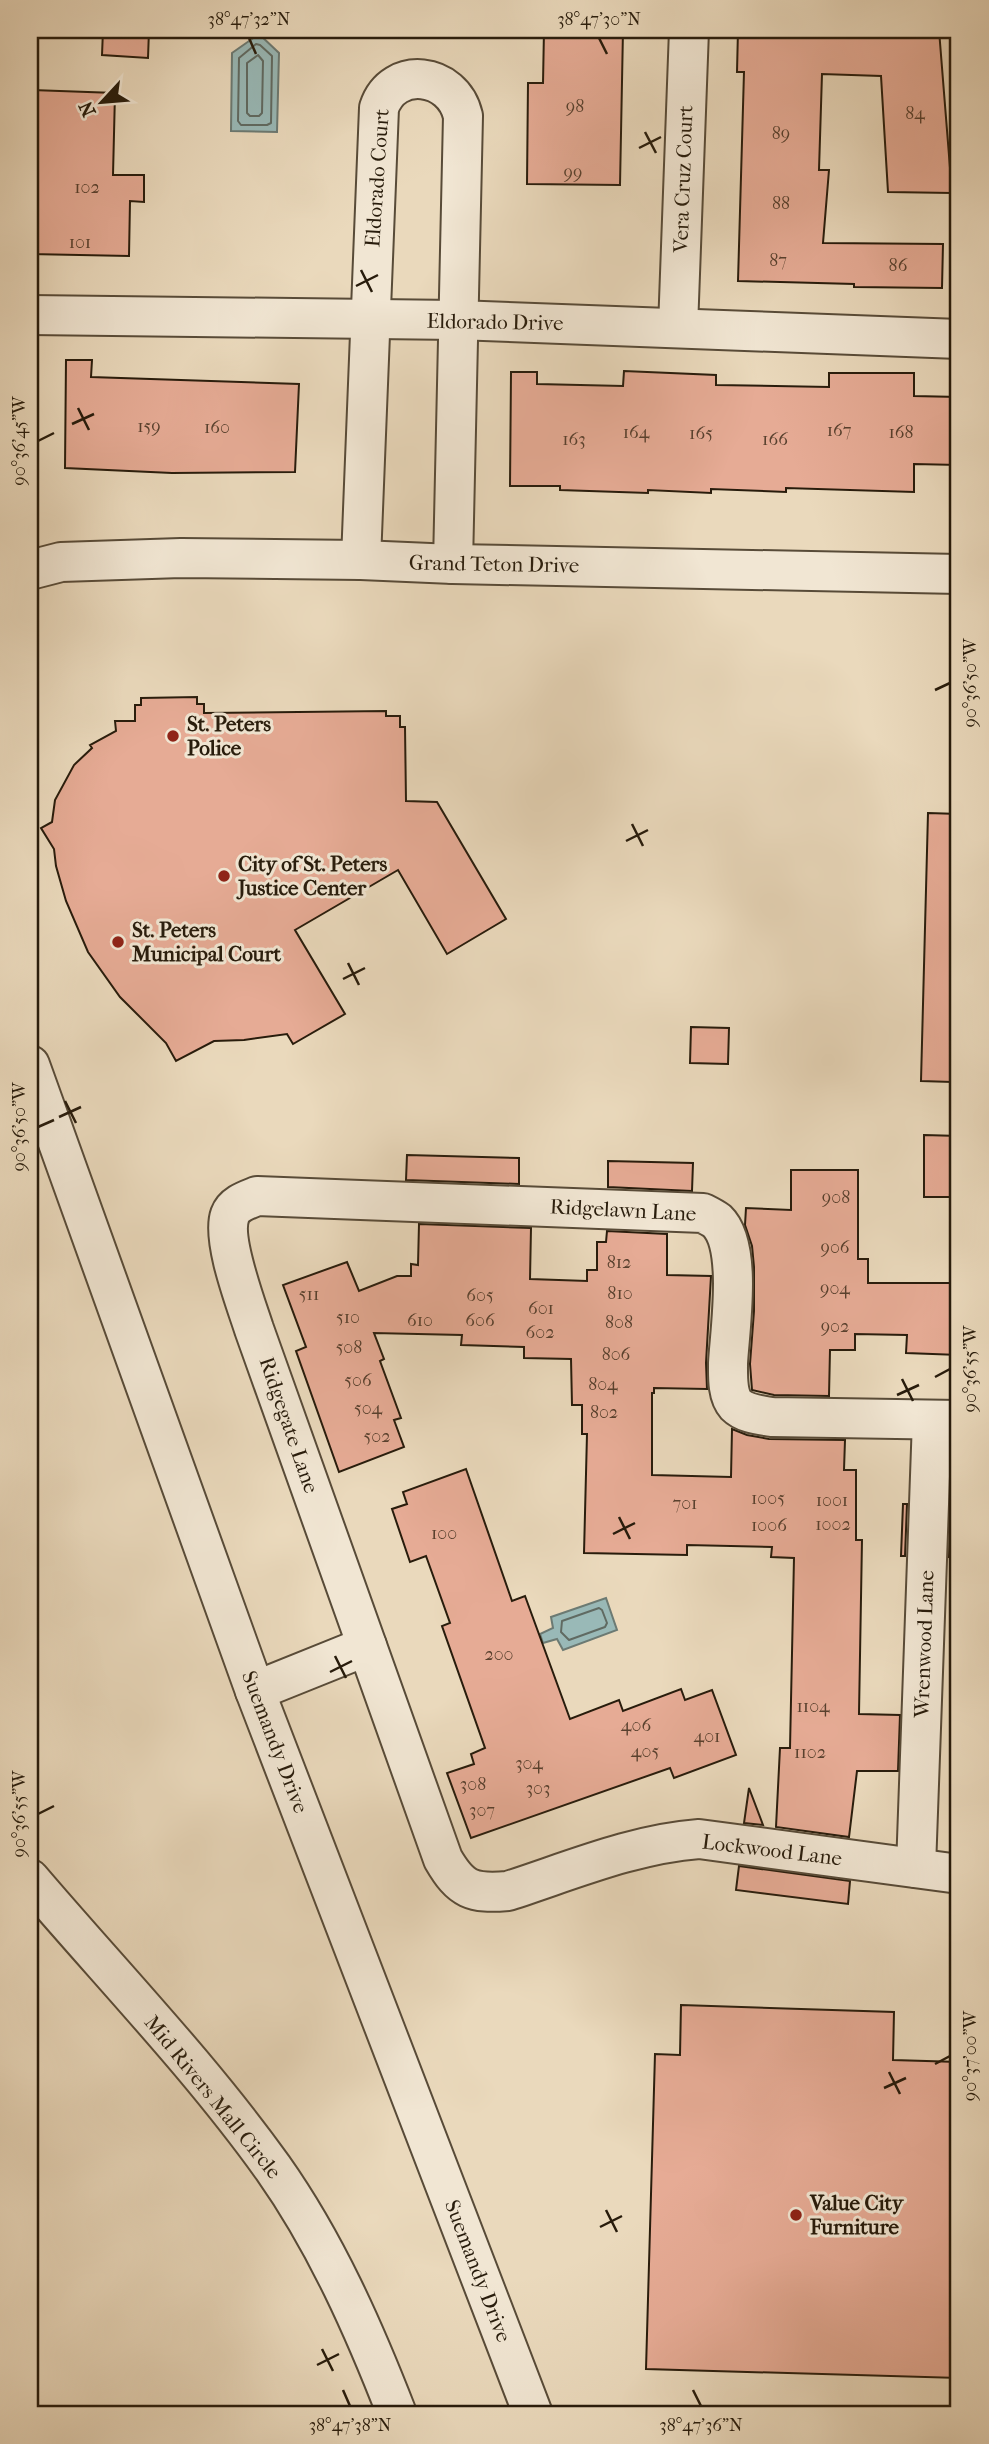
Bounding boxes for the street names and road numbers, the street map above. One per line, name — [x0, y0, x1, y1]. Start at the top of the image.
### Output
street label: Vera Cruz Court — [668, 104, 698, 254]
street label: Eldorado Court — [360, 107, 394, 248]
street label: Eldorado Drive — [426, 309, 564, 335]
street label: Grand Teton Drive — [409, 551, 579, 577]
street label: Ridgelawn Lane — [549, 1194, 697, 1226]
street label: Ridgegate Lane — [254, 1354, 324, 1496]
street label: Wrenwood Lane — [909, 1570, 939, 1719]
street label: Suemandy Drive — [237, 1668, 313, 1816]
street label: Lockwood Lane — [701, 1830, 843, 1870]
street label: Mid Rivers Mall Circle — [140, 2010, 286, 2184]
street label: Suemandy Drive — [440, 2197, 516, 2345]

